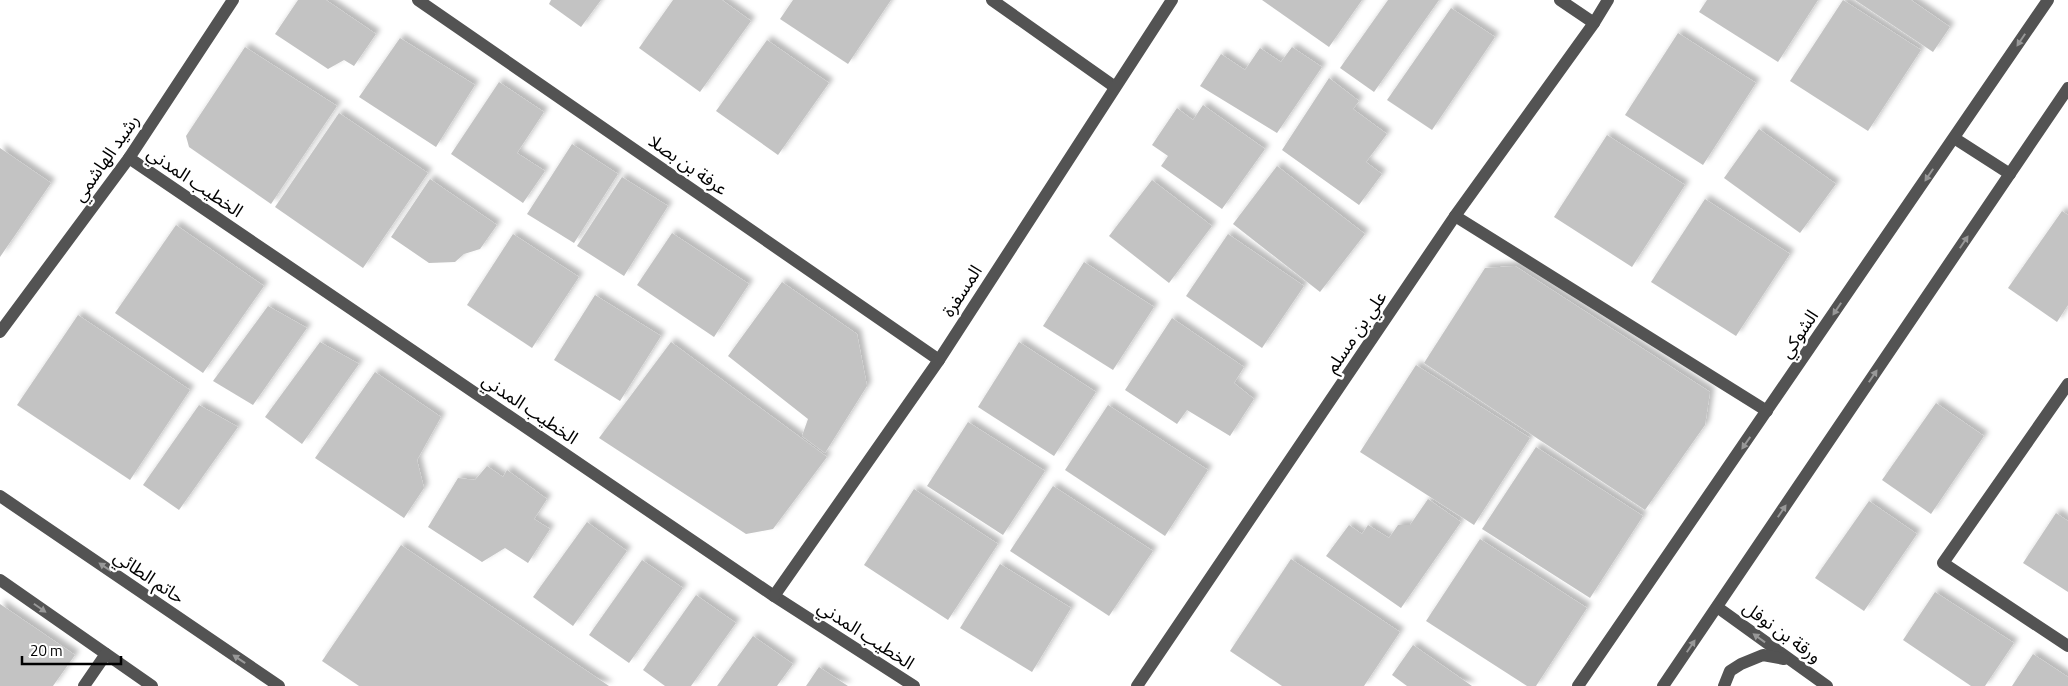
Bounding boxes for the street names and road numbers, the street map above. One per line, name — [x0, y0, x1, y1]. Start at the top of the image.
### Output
street label: رشيد الهاشمي — [65, 108, 146, 207]
street label: عرفة بن بصلا — [643, 127, 733, 202]
street label: الخطيب المدني — [142, 139, 249, 224]
street label: المسفرة — [935, 259, 989, 322]
street label: علي بن مسلم — [1318, 285, 1393, 378]
street label: الشوكي — [1772, 304, 1825, 364]
street label: الخطيب المدني — [477, 366, 584, 451]
street label: حاتم الطائي — [108, 543, 190, 610]
street label: الخطيب المدني — [812, 593, 920, 676]
street label: ورقة بن نوفل — [1737, 594, 1827, 669]

